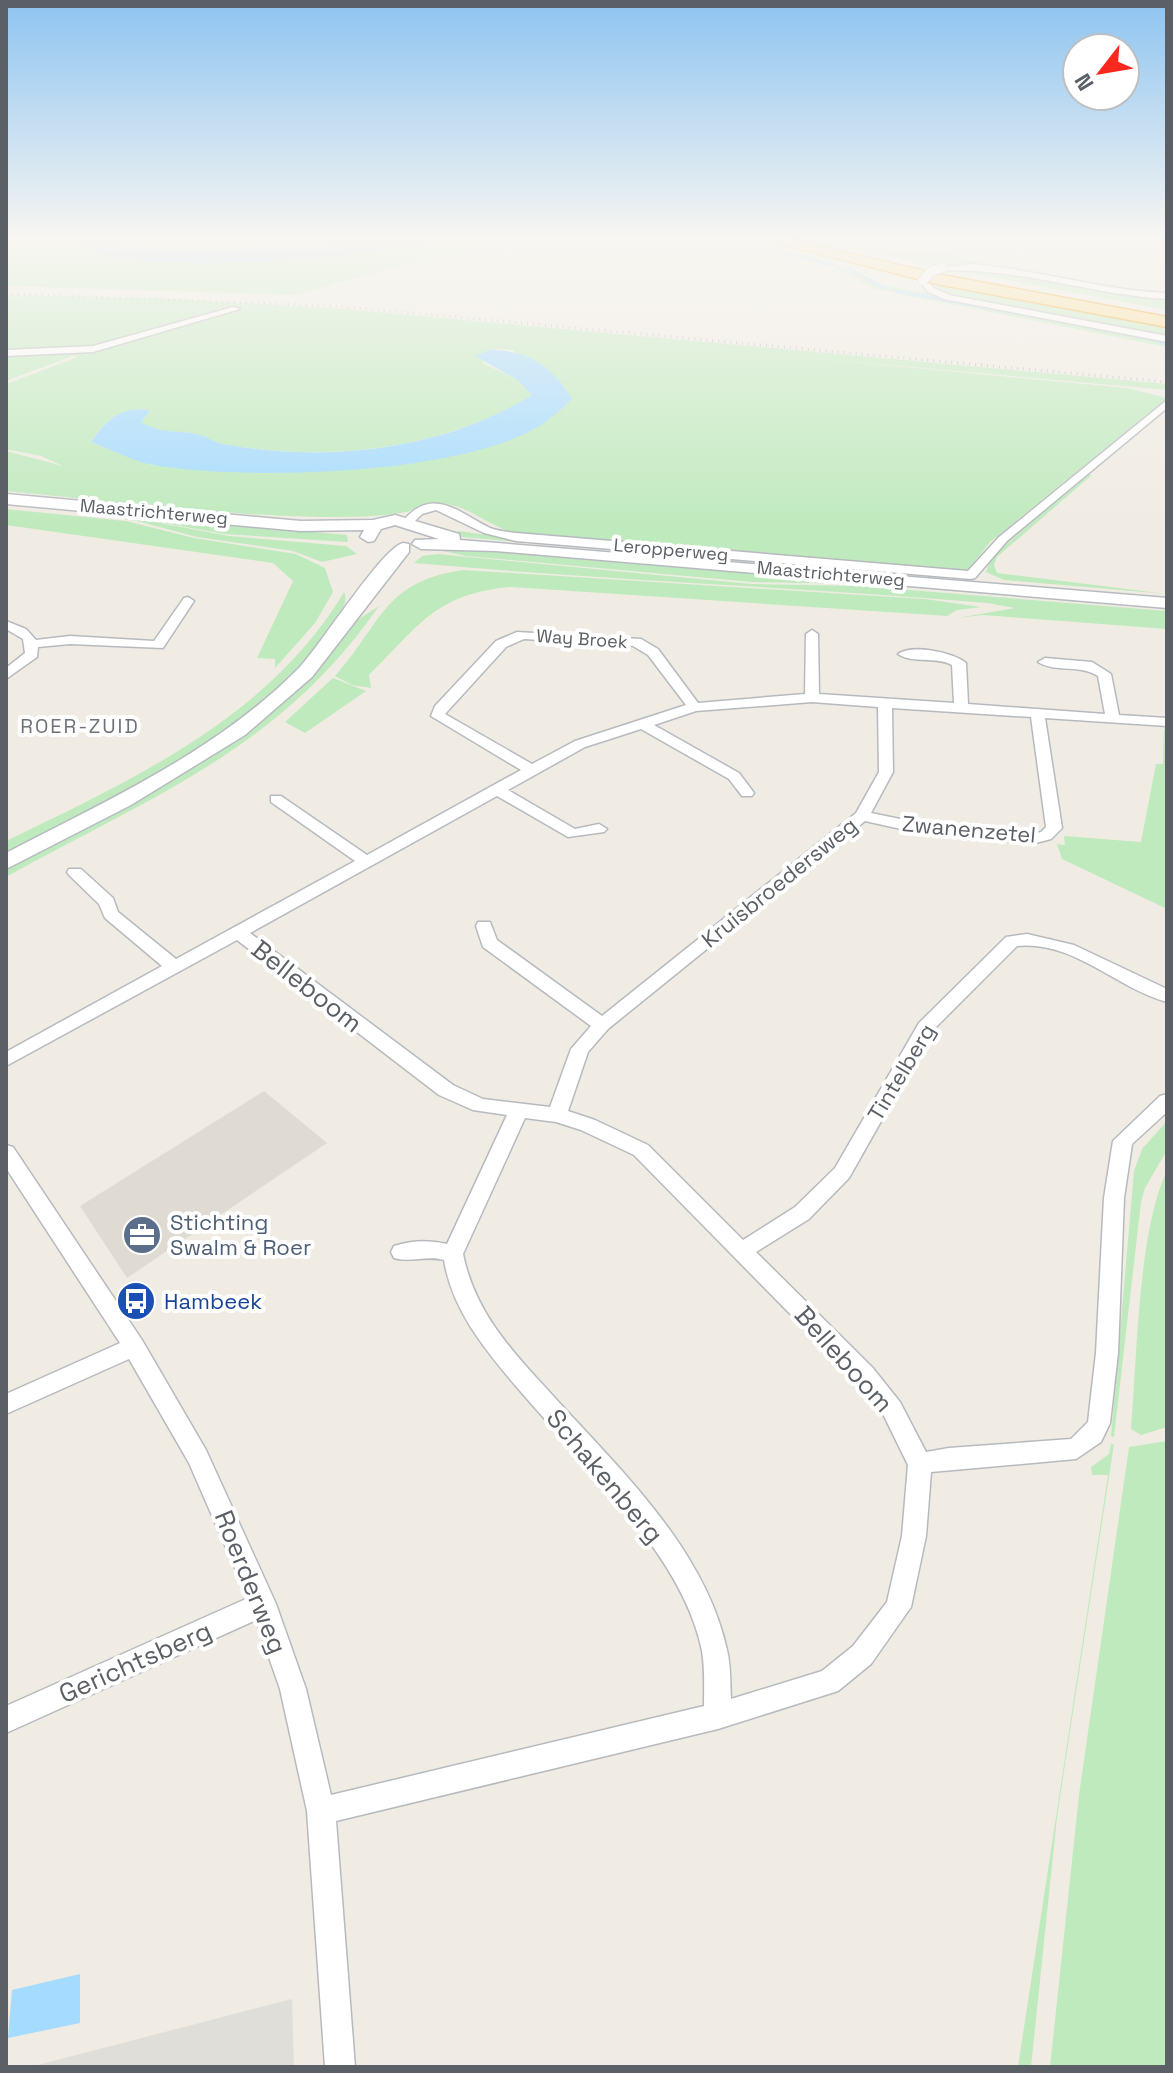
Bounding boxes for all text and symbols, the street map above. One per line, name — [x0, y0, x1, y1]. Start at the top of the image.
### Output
north arrow — [1061, 32, 1141, 112]
text: N — [1068, 69, 1100, 96]
street label: Maastrichterweg — [79, 494, 229, 529]
street label: Leropperweg — [613, 533, 729, 566]
street label: Maastrichterweg — [756, 556, 906, 591]
street label: Way Broek — [536, 624, 629, 653]
district label: ROER-ZUID — [20, 713, 140, 739]
street label: Zwanenzetel — [901, 809, 1037, 849]
street label: Kruisbroedersweg — [696, 811, 862, 953]
street label: Belleboom — [245, 932, 369, 1040]
street label: Tintelberg — [861, 1018, 941, 1126]
place label: Stichting Swalm & Roer — [170, 1208, 311, 1261]
office icon: Stichting Swalm & Roer — [121, 1214, 163, 1256]
bus stop icon: Hambeek — [115, 1280, 157, 1322]
place label: Hambeek — [164, 1287, 262, 1315]
street label: Belleboom — [787, 1299, 901, 1419]
street label: Schakenberg — [539, 1402, 671, 1550]
street label: Roerderweg — [207, 1505, 295, 1659]
street label: Gerichtsberg — [53, 1613, 217, 1711]

